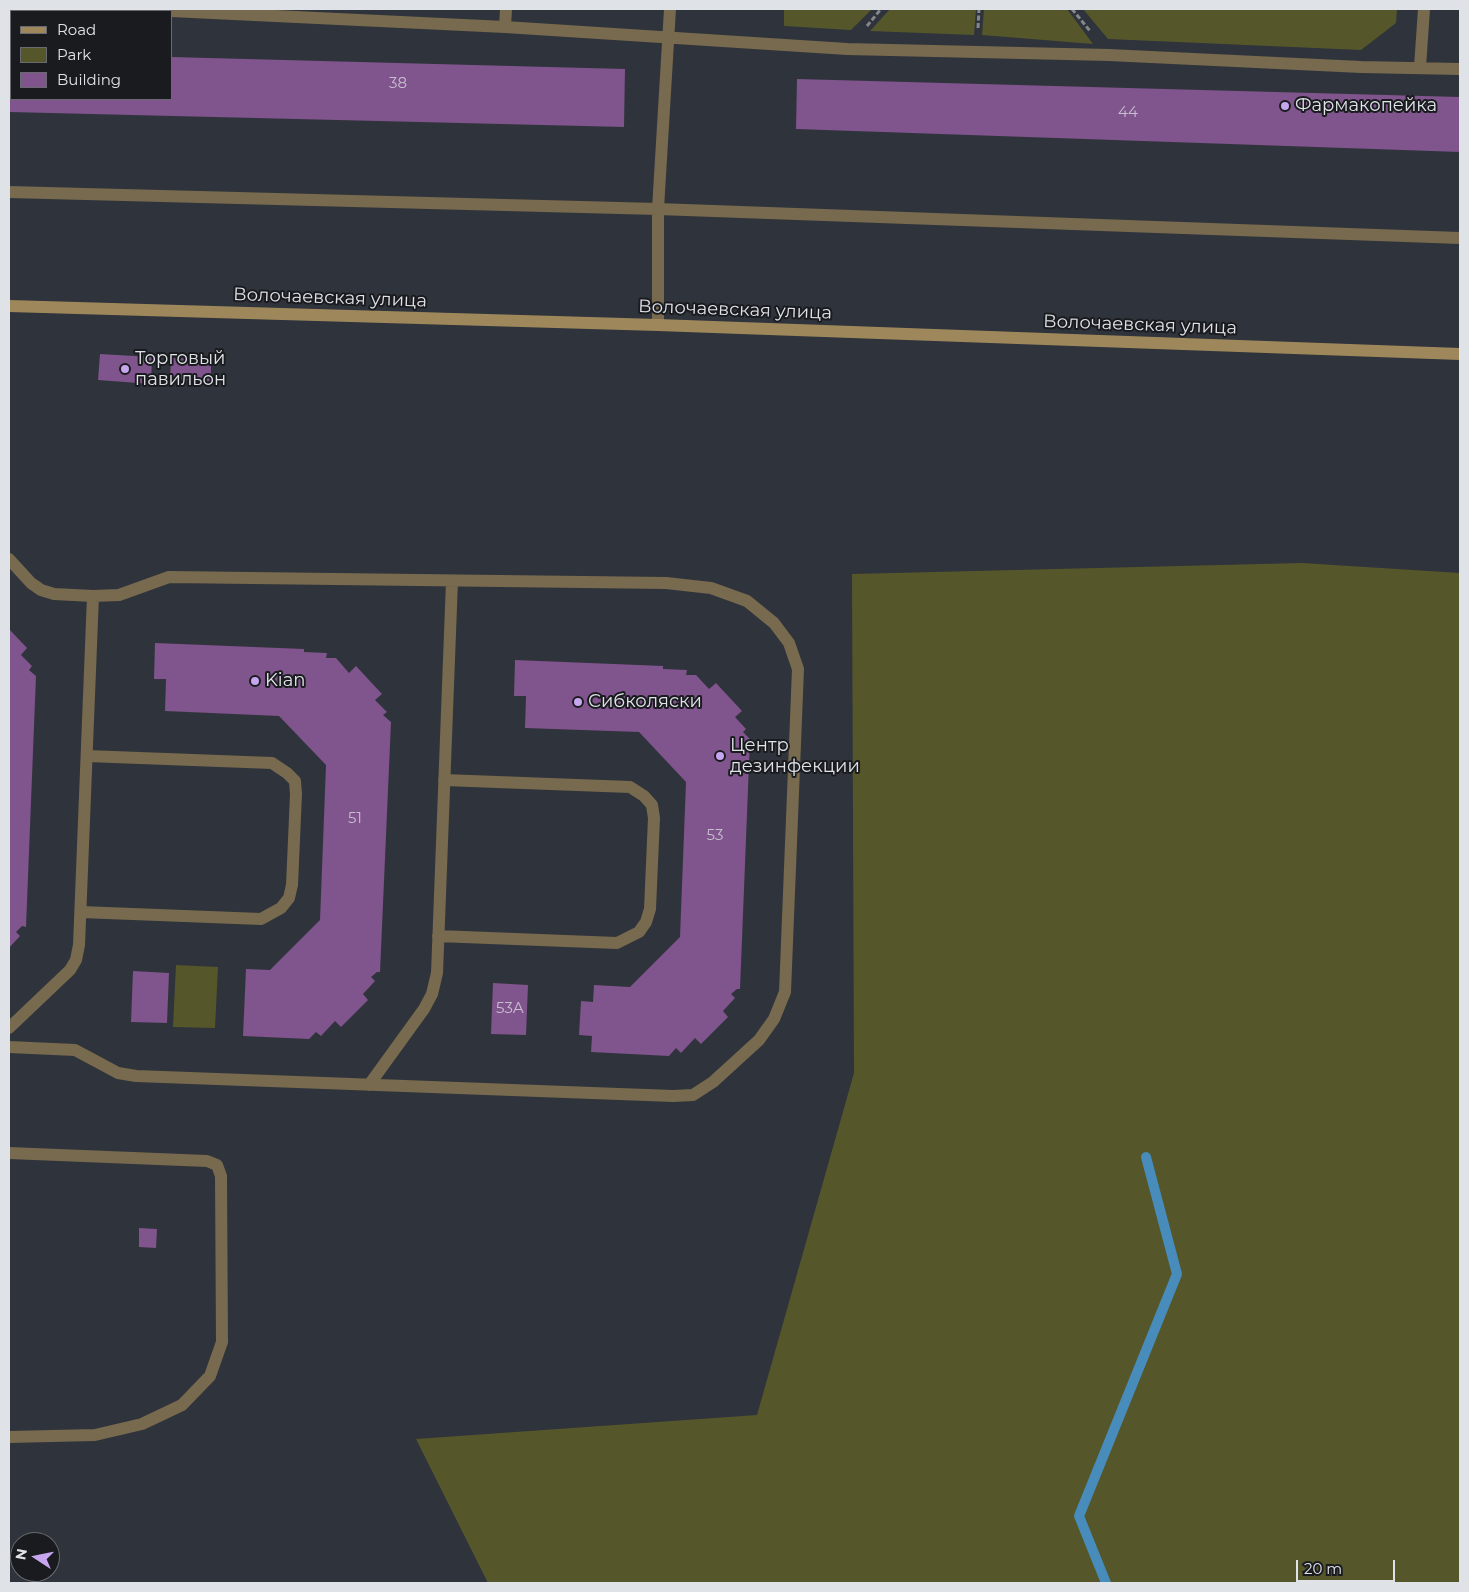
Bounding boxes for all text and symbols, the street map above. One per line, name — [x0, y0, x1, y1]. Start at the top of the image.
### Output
legend — [10, 10, 172, 100]
text: Road — [57, 20, 96, 39]
text: Park — [57, 45, 91, 64]
text: Building — [57, 70, 121, 89]
house number: 38 — [389, 75, 407, 93]
place label: Фармакопейка — [1295, 95, 1437, 117]
marker: Фармакопейка — [1279, 100, 1291, 112]
house number: 44 — [1118, 104, 1138, 122]
street label: Волочаевская улица — [233, 284, 427, 312]
street label: Волочаевская улица — [638, 296, 832, 324]
street label: Волочаевская улица — [1043, 311, 1237, 339]
place label: Торговый павильон — [135, 348, 226, 390]
marker: Торговый павильон — [119, 363, 131, 375]
place label: Kian — [265, 670, 305, 692]
marker: Kian — [249, 675, 261, 687]
place label: Сибколяски — [588, 691, 702, 713]
marker: Сибколяски — [572, 696, 584, 708]
place label: Центр дезинфекции — [730, 735, 860, 778]
marker: Центр дезинфекции — [714, 750, 726, 762]
house number: 51 — [348, 810, 362, 828]
house number: 53 — [707, 827, 723, 845]
house number: 53А — [496, 1000, 524, 1018]
north arrow — [10, 1532, 60, 1582]
text: N — [11, 1547, 31, 1562]
scale bar — [1299, 1550, 1398, 1582]
text: 20 m — [1304, 1559, 1342, 1578]

